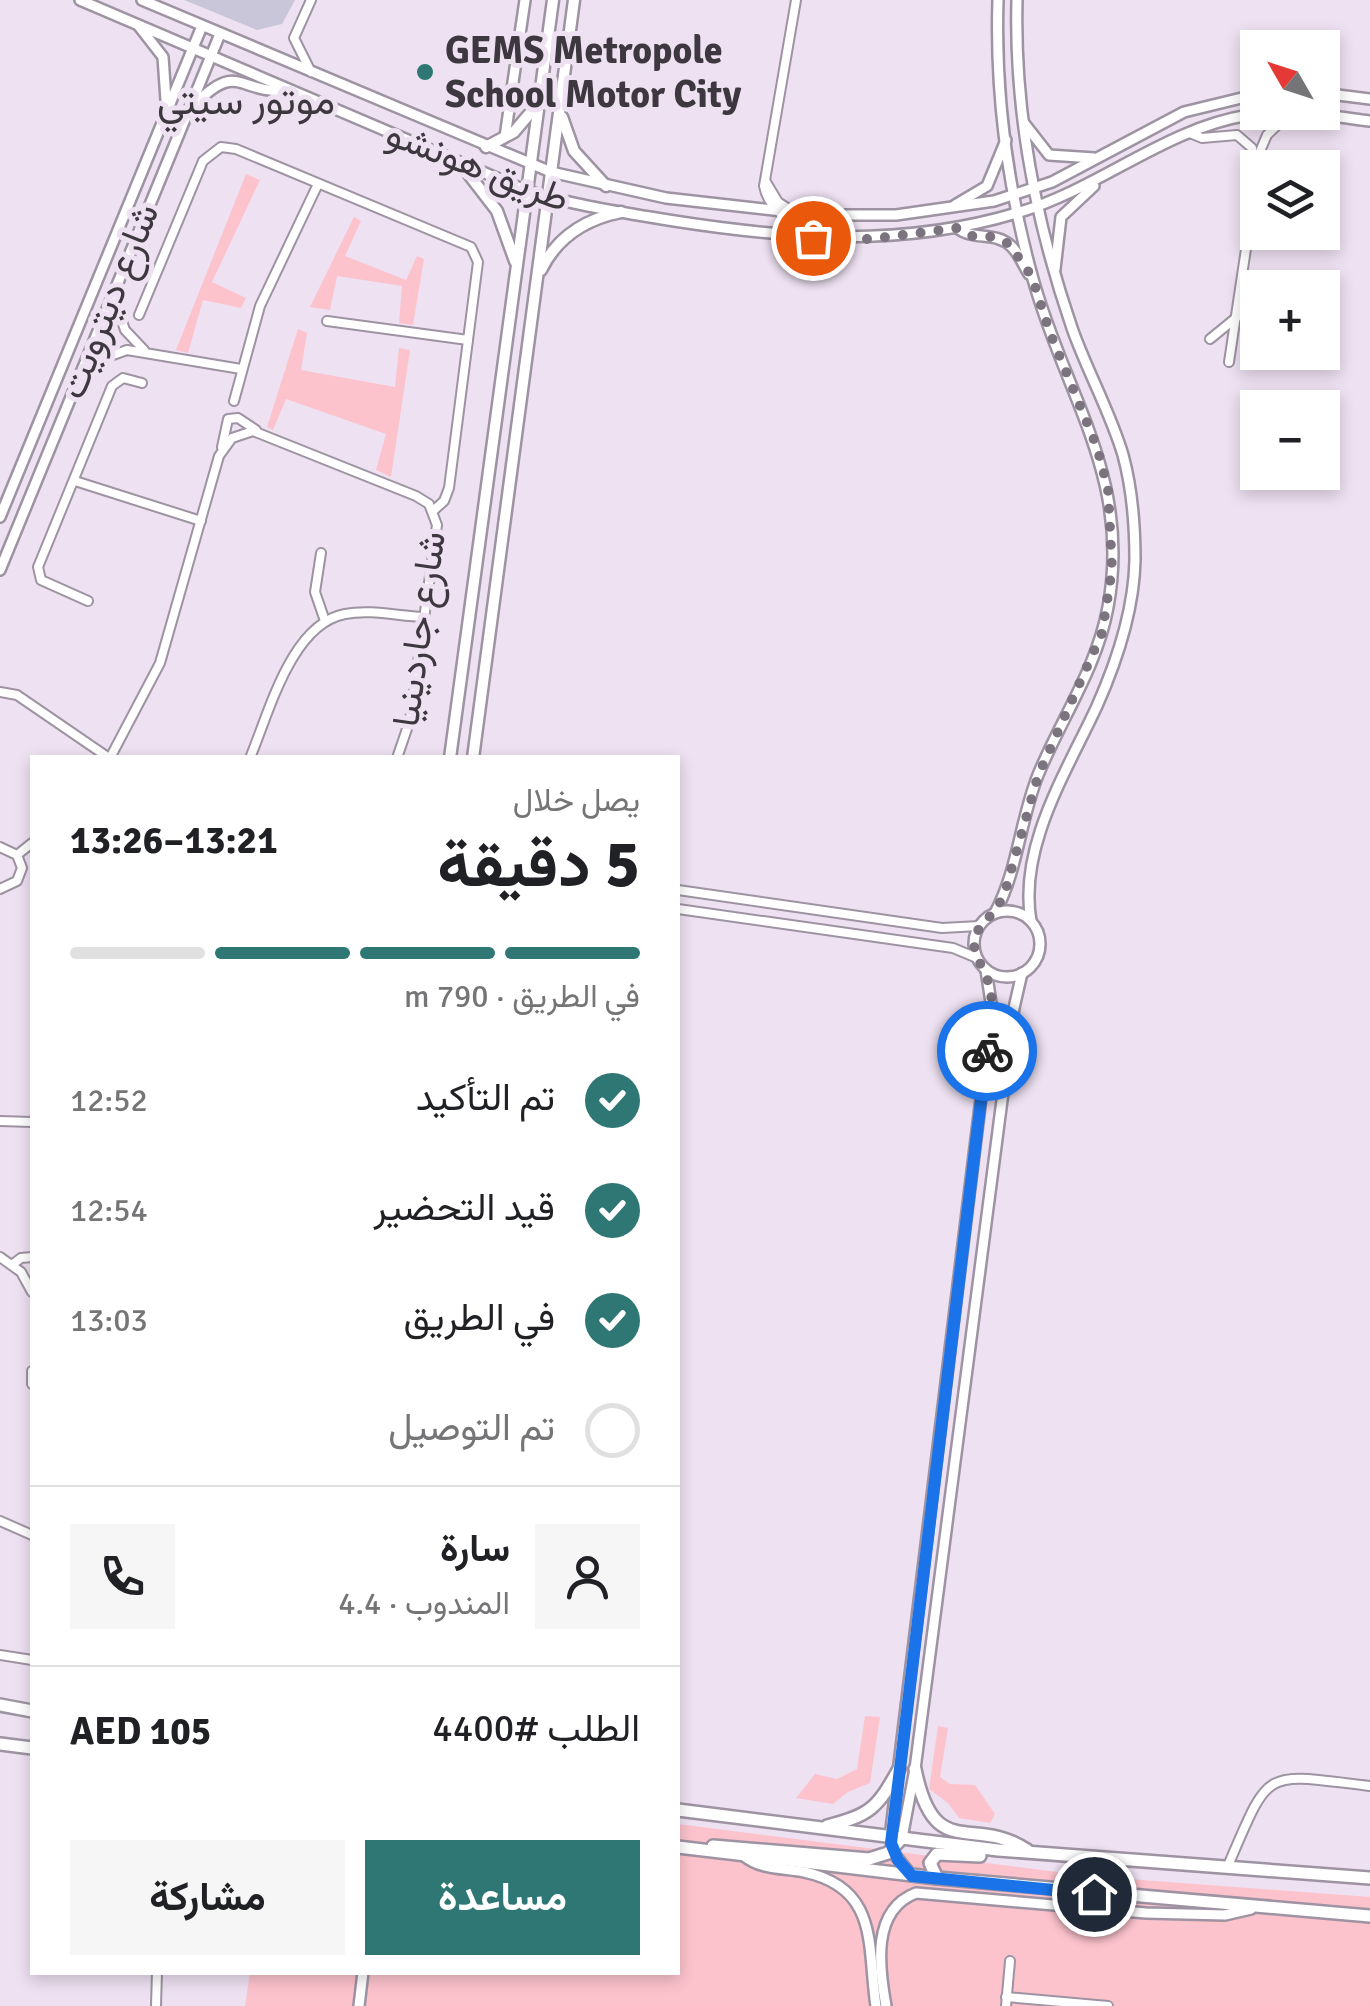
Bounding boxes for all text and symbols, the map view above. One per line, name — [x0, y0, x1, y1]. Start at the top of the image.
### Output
place label: GEMS Metropole School Motor City — [445, 27, 741, 118]
north arrow — [1240, 30, 1340, 130]
map controls — [1240, 30, 1340, 490]
marker: GEMS Metropole School Motor City — [414, 61, 436, 83]
district label: موتور سيتي — [157, 76, 335, 133]
street label: طريق هونشو — [380, 110, 576, 222]
button: layers — [1240, 150, 1340, 250]
street label: شارع ديترويت — [49, 196, 171, 406]
pin — [771, 196, 856, 281]
icon: bag — [786, 211, 841, 266]
button: + — [1240, 270, 1340, 370]
button: − — [1240, 390, 1340, 490]
street label: شارع جاردينيا — [382, 528, 458, 730]
text: يصل خلال — [513, 781, 640, 820]
text: 13:21–13:26 — [70, 817, 278, 864]
text: 5 دقيقة — [437, 825, 640, 905]
text: في الطريق · 790 m — [404, 977, 640, 1016]
courier — [937, 1001, 1037, 1101]
icon: bike — [960, 1024, 1015, 1079]
icon: check — [585, 1073, 640, 1128]
text: تم التأكيد — [416, 1074, 555, 1121]
text: 12:52 — [70, 1081, 148, 1120]
icon: check — [585, 1183, 640, 1238]
text: قيد التحضير — [374, 1184, 555, 1231]
text: 12:54 — [70, 1191, 148, 1230]
icon: check — [585, 1293, 640, 1348]
text: في الطريق — [403, 1294, 555, 1341]
text: 13:03 — [70, 1301, 148, 1340]
text: تم التوصيل — [388, 1404, 555, 1451]
button: phone — [70, 1524, 175, 1629]
button: person — [535, 1524, 640, 1629]
text: سارة — [440, 1525, 510, 1572]
text: المندوب · 4.4 — [338, 1584, 510, 1623]
text: الطلب #4400 — [432, 1705, 640, 1752]
text: AED 105 — [70, 1708, 211, 1755]
button: مشاركة — [70, 1840, 345, 1955]
button: مساعدة — [365, 1840, 640, 1955]
pin — [1052, 1852, 1137, 1937]
icon: home — [1067, 1867, 1122, 1922]

